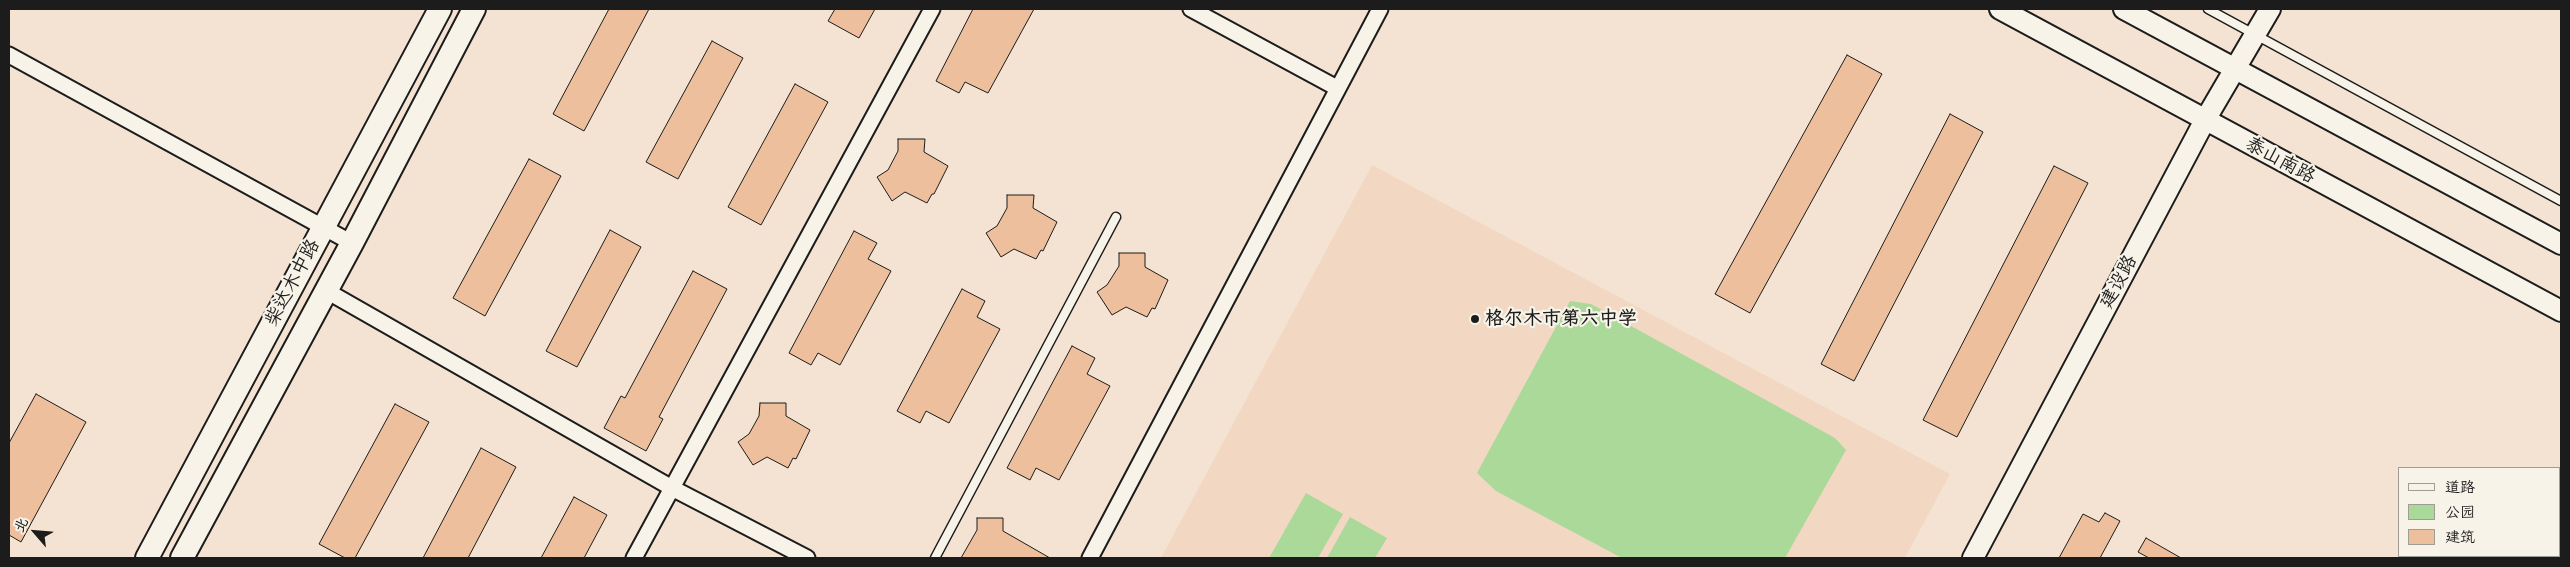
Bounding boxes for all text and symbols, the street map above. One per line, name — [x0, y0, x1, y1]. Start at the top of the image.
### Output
street label: 泰山南路 — [2241, 133, 2319, 189]
street label: 柴达木中路 — [261, 236, 325, 330]
street label: 建设路 — [2096, 251, 2142, 313]
place label: 格尔木市第六中学 — [1485, 308, 1637, 330]
marker: 格尔木市第六中学 — [1469, 313, 1481, 325]
legend — [2398, 467, 2560, 557]
text: 道路 — [2445, 474, 2475, 500]
text: 公园 — [2445, 499, 2475, 525]
north arrow — [10, 507, 60, 557]
text: 北 — [7, 513, 36, 537]
text: 建筑 — [2445, 524, 2475, 550]

